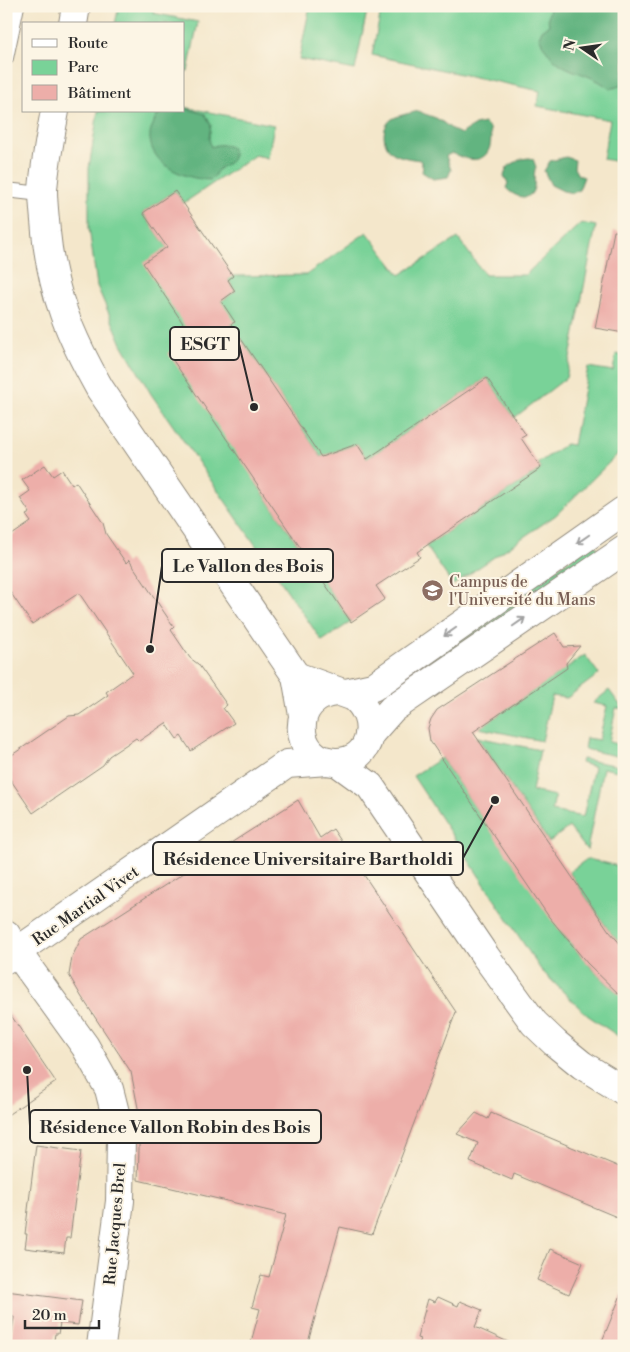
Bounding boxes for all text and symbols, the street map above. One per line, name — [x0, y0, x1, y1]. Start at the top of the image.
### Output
legend — [22, 22, 185, 112]
north arrow — [558, 22, 608, 72]
text: Route — [68, 34, 108, 53]
text: N — [560, 38, 580, 53]
text: Parc — [68, 58, 99, 77]
text: Bâtiment — [67, 84, 132, 103]
callout: ESGT — [170, 327, 239, 360]
text: ESGT — [180, 333, 230, 356]
one-way arrow — [576, 534, 590, 544]
callout: Le Vallon des Bois — [162, 549, 333, 582]
text: Le Vallon des Bois — [173, 555, 324, 578]
place label: Campus de l'Université du Mans — [449, 572, 596, 610]
school or university icon: Campus de l'Université du Mans — [421, 578, 445, 602]
one-way arrow — [512, 617, 526, 627]
one-way arrow — [444, 627, 458, 638]
callout: Résidence Universitaire Bartholdi — [153, 842, 463, 875]
text: Résidence Universitaire Bartholdi — [163, 848, 453, 871]
street label: Rue Martial Vivet — [28, 861, 143, 950]
callout: Résidence Vallon Robin des Bois — [30, 1110, 321, 1143]
text: Résidence Vallon Robin des Bois — [40, 1116, 311, 1139]
street label: Rue Jacques Brel — [100, 1162, 130, 1286]
scale bar — [25, 1297, 99, 1329]
text: 20 m — [32, 1306, 67, 1325]

